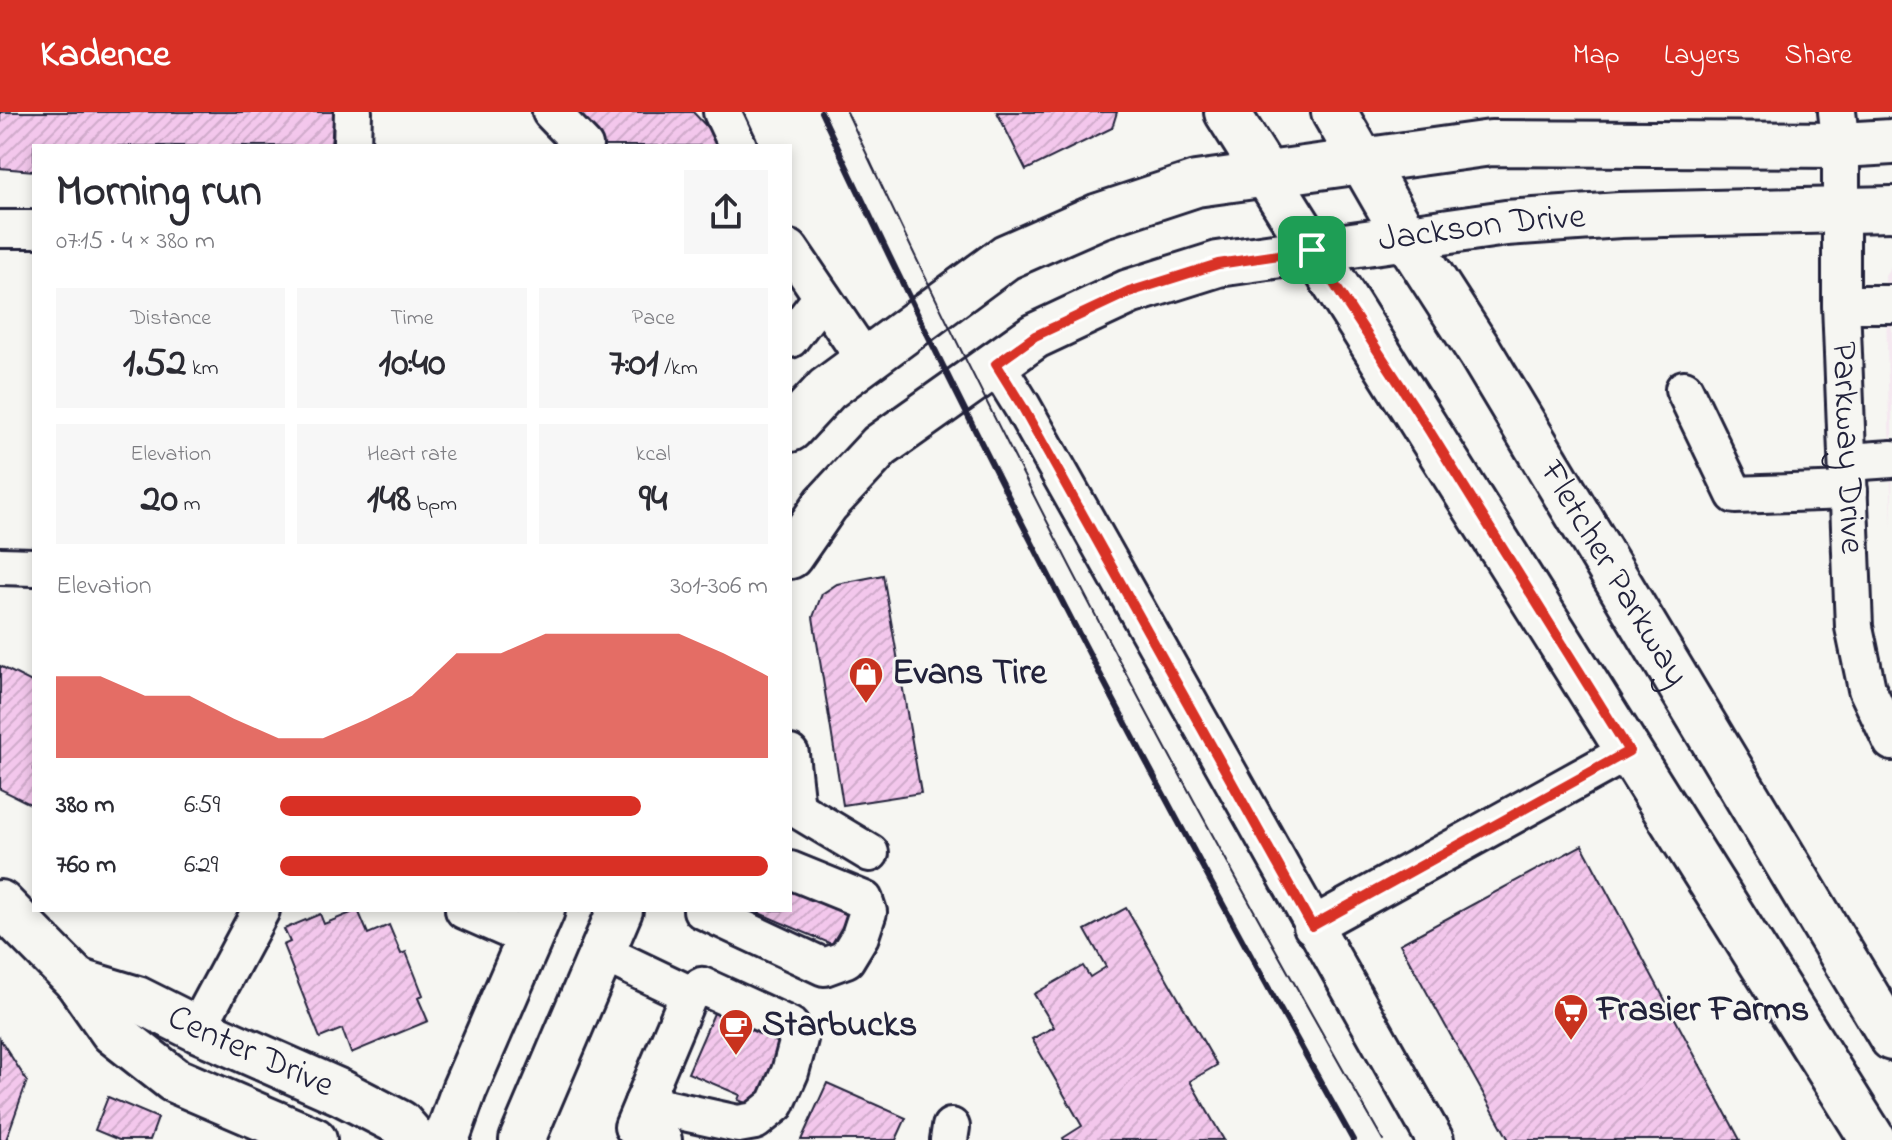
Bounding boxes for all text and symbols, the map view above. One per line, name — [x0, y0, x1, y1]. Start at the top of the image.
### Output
text: Kadence — [40, 28, 170, 84]
text: Map — [1572, 36, 1620, 77]
text: Layers — [1664, 36, 1740, 77]
text: Share — [1784, 36, 1852, 77]
text: Morning run — [56, 161, 262, 225]
button: share — [684, 170, 768, 254]
street label: Jackson Drive — [1375, 191, 1588, 267]
pin — [1278, 216, 1346, 284]
text: 07:15 · 4 × 380 m — [56, 223, 215, 261]
icon: arrive — [1290, 228, 1334, 272]
text: Distance — [130, 303, 211, 335]
text: Time — [390, 303, 434, 335]
text: Pace — [632, 303, 675, 335]
text: 1.52 — [123, 335, 186, 394]
text: 10:40 — [378, 335, 446, 394]
text: 7:01 — [609, 335, 659, 394]
street label: Parkway Drive — [1816, 340, 1878, 556]
text: km — [186, 353, 219, 385]
text: /km — [659, 353, 698, 385]
text: Elevation — [130, 439, 211, 471]
text: Heart rate — [367, 439, 457, 471]
text: kcal — [636, 439, 671, 471]
street label: Fletcher Parkway — [1524, 450, 1702, 697]
text: 20 — [141, 471, 178, 530]
text: 148 — [367, 471, 411, 530]
text: 94 — [639, 471, 668, 530]
text: m — [178, 489, 201, 521]
text: bpm — [411, 489, 457, 521]
text: Elevation — [56, 568, 152, 606]
text: 301–306 m — [670, 568, 768, 606]
place label: Evans Tire — [892, 648, 1047, 701]
shop icon: Evans Tire — [847, 655, 885, 705]
text: 380 m — [56, 787, 114, 825]
text: 6:59 — [184, 787, 220, 825]
text: 760 m — [56, 847, 116, 885]
text: 6:29 — [184, 847, 218, 885]
place label: Frasier Farms — [1595, 985, 1809, 1038]
street label: Center Drive — [158, 992, 343, 1113]
supermarket icon: Frasier Farms — [1552, 992, 1590, 1042]
place label: Starbucks — [762, 1000, 917, 1053]
cafe icon: Starbucks — [717, 1007, 755, 1057]

